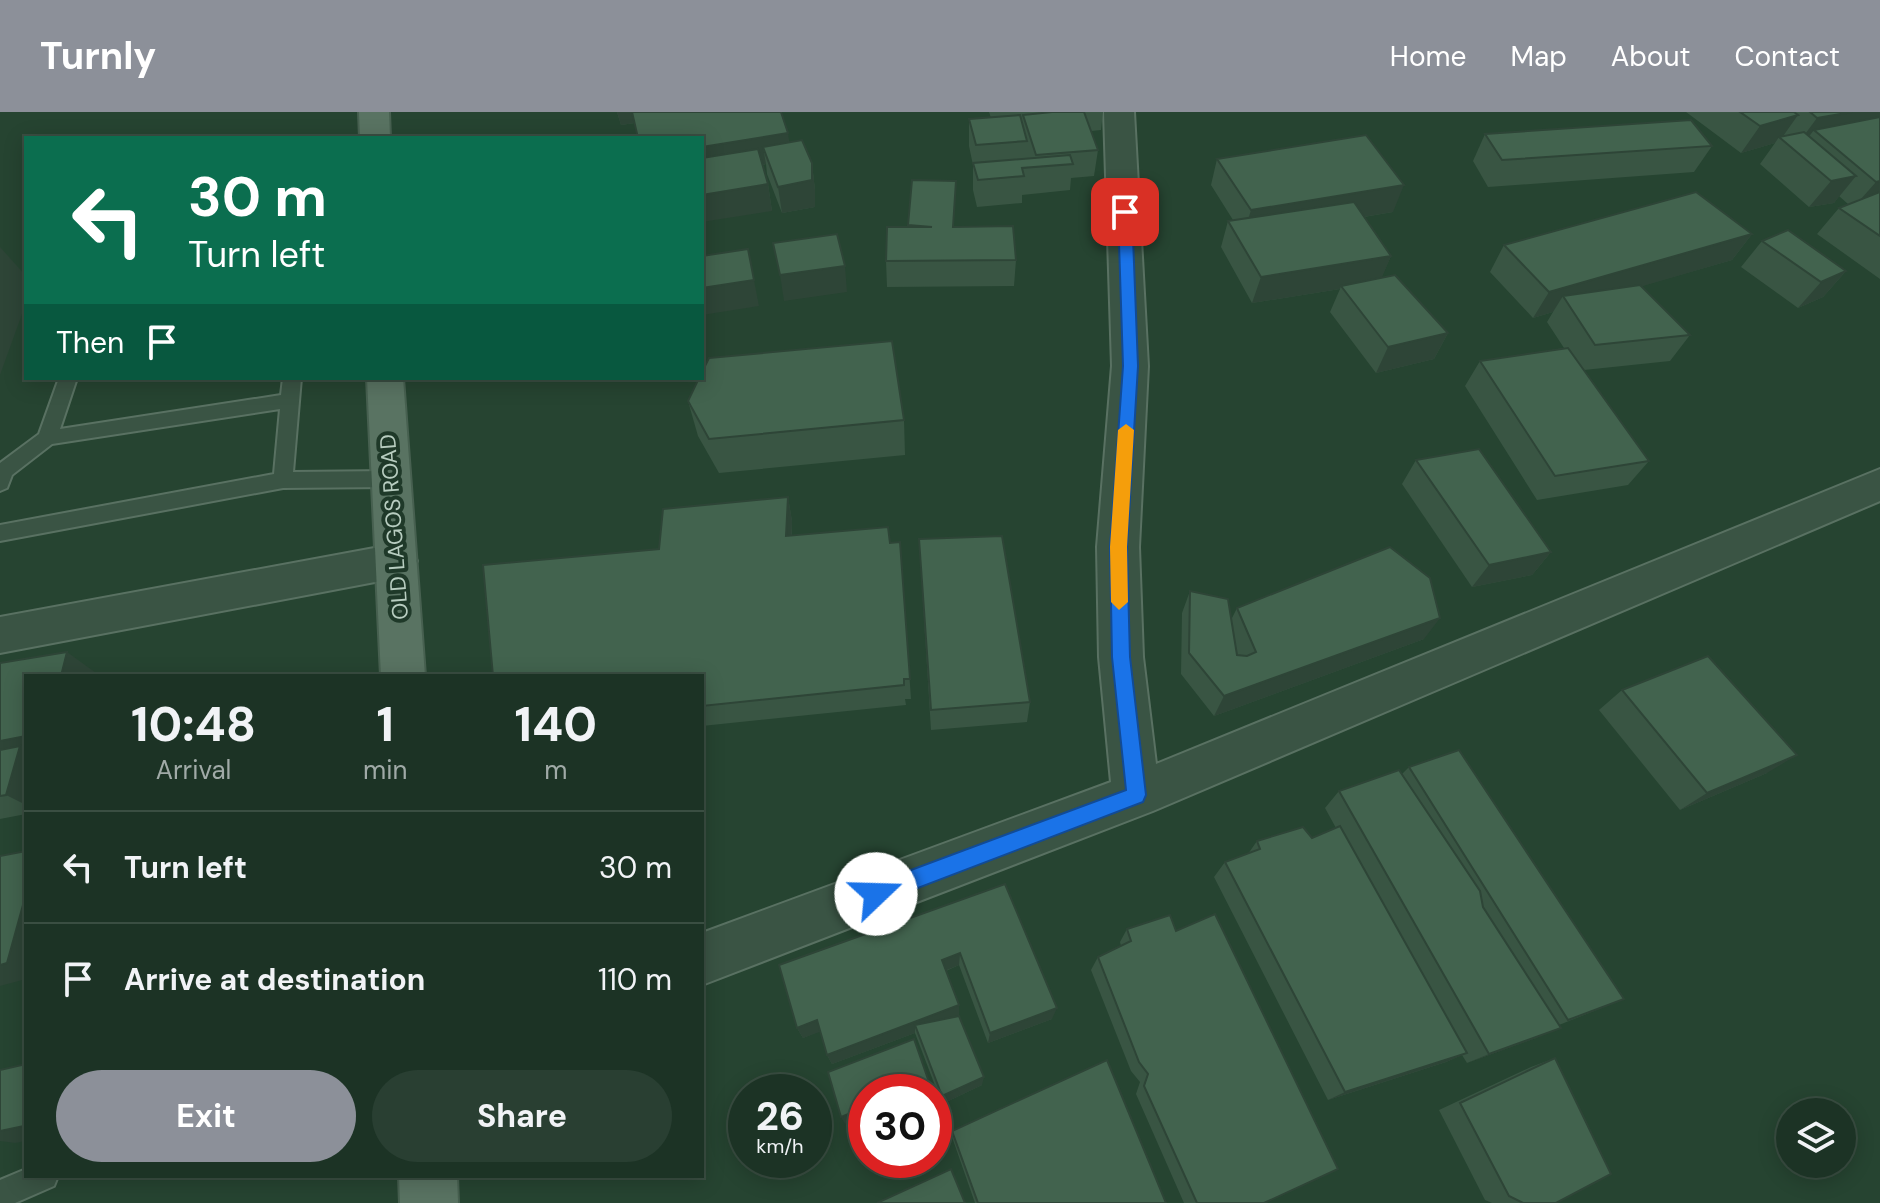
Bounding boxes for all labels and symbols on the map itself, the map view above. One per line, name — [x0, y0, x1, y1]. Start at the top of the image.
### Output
pin — [1091, 178, 1159, 246]
street label: OLD LAGOS ROAD — [373, 433, 415, 621]
position arrow — [834, 852, 918, 936]
speed limit sign: 30 — [848, 1074, 952, 1178]

